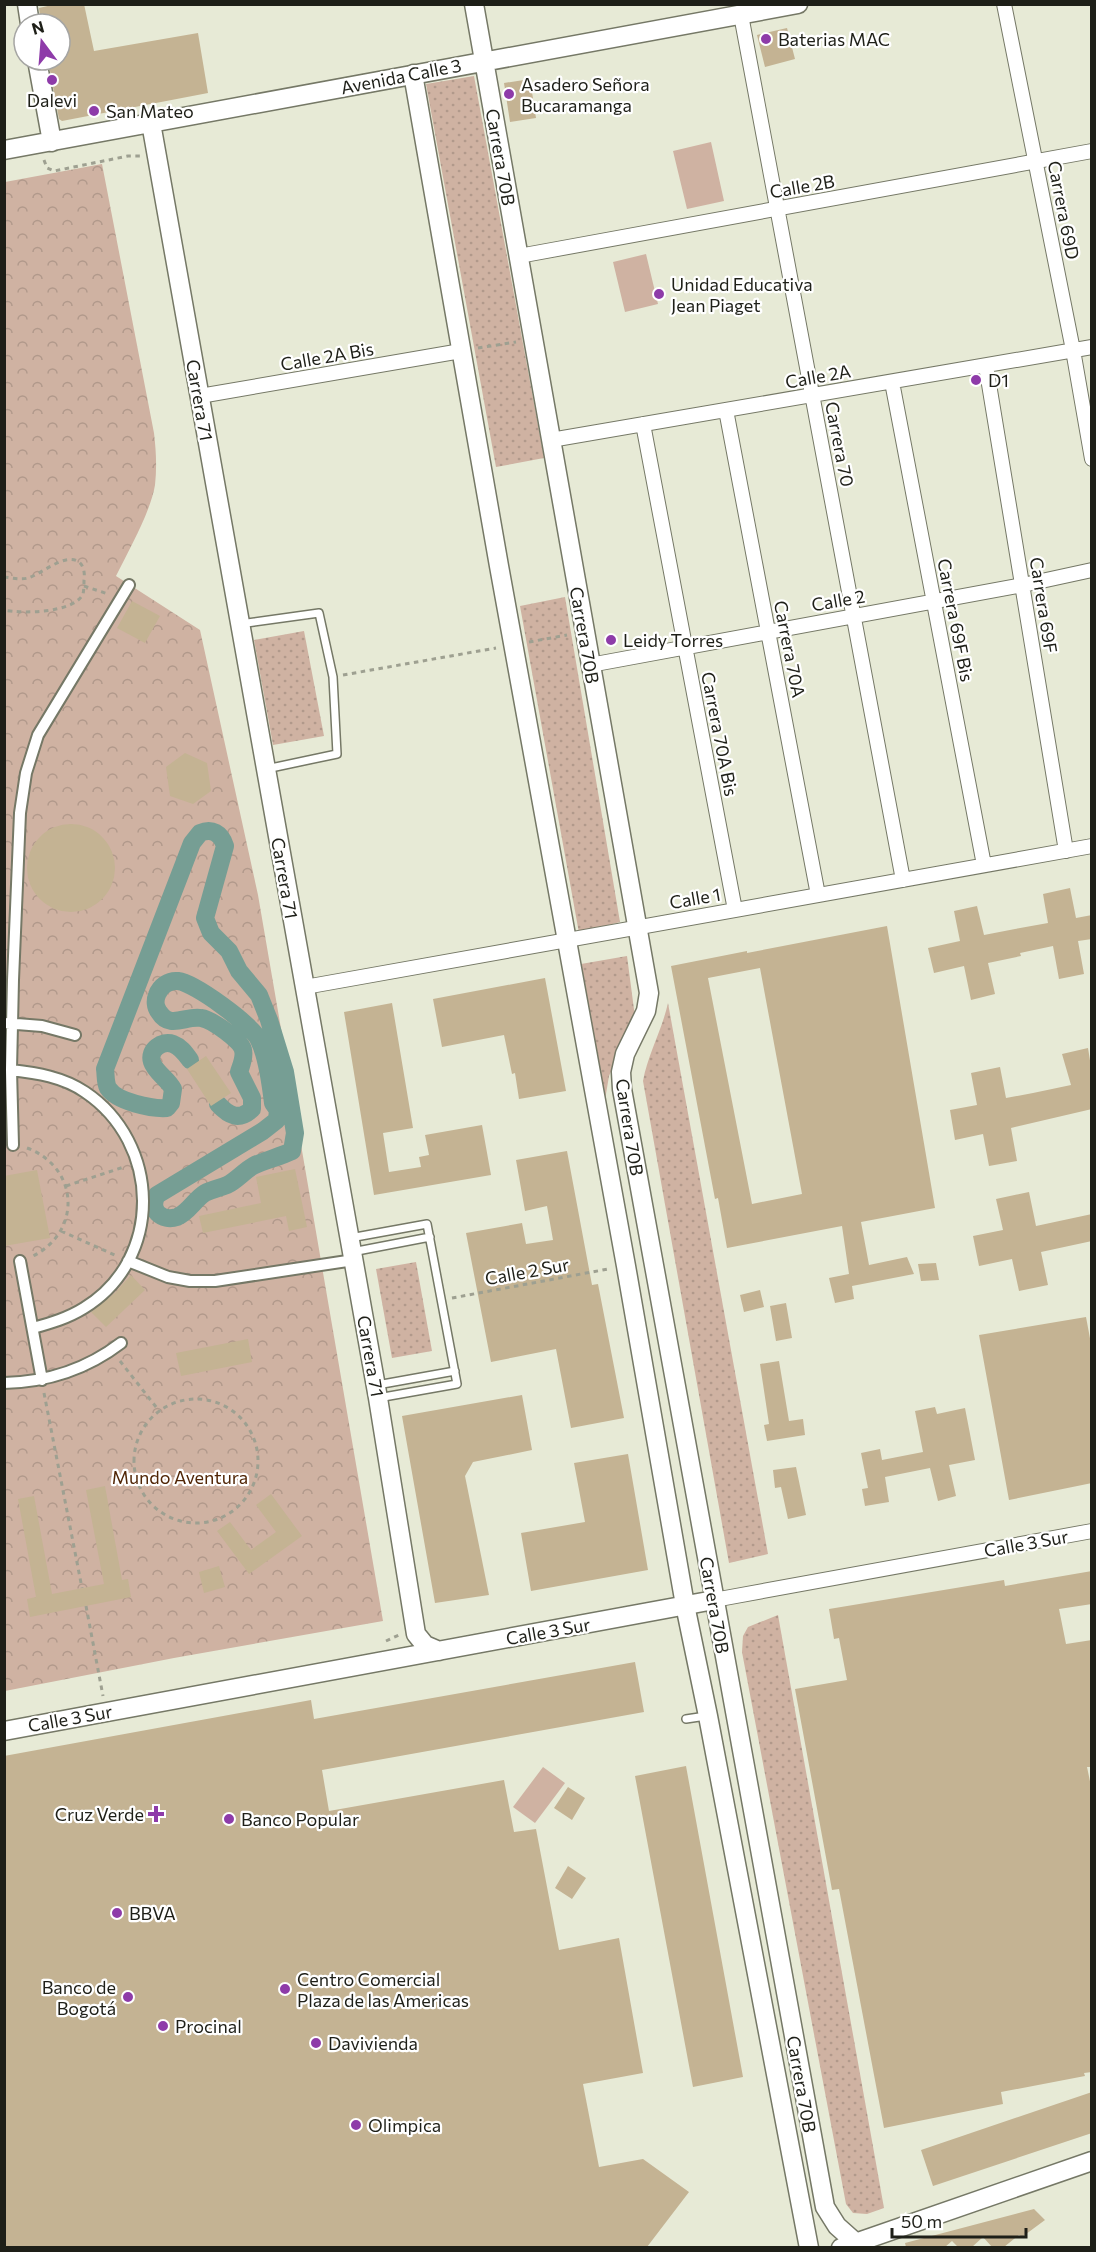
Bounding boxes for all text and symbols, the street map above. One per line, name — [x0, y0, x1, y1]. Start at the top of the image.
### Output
north arrow — [12, 12, 72, 72]
text: N — [29, 16, 46, 38]
place label: Baterias MAC — [778, 28, 890, 50]
marker: Baterias MAC — [759, 32, 773, 46]
street label: Avenida Calle 3 — [339, 54, 463, 98]
marker: Dalevi — [45, 73, 59, 87]
place label: Asadero Señora Bucaramanga — [521, 73, 650, 116]
marker: Asadero Señora Bucaramanga — [502, 87, 516, 101]
place label: Dalevi — [27, 89, 77, 111]
place label: San Mateo — [106, 100, 194, 122]
marker: San Mateo — [87, 104, 101, 118]
street label: Carrera 70B — [482, 107, 520, 207]
street label: Carrera 69D — [1044, 159, 1084, 261]
street label: Calle 2B — [768, 169, 836, 203]
place label: Unidad Educativa Jean Piaget — [671, 273, 813, 316]
marker: Unidad Educativa Jean Piaget — [652, 287, 666, 301]
street label: Calle 2A Bis — [279, 337, 375, 375]
street label: Carrera 71 — [182, 358, 218, 442]
street label: Calle 2A — [783, 359, 853, 393]
place label: D1 — [988, 369, 1009, 391]
marker: D1 — [969, 373, 983, 387]
street label: Carrera 70 — [821, 399, 859, 489]
street label: Carrera 69F — [1026, 555, 1062, 655]
street label: Carrera 69F Bis — [933, 557, 979, 683]
street label: Calle 2 — [810, 584, 866, 616]
street label: Carrera 70B — [566, 585, 604, 685]
street label: Carrera 70A — [770, 599, 810, 699]
place label: Leidy Torres — [623, 629, 723, 651]
marker: Leidy Torres — [604, 633, 618, 647]
street label: Carrera 70A Bis — [697, 670, 743, 798]
street label: Carrera 71 — [267, 836, 303, 920]
street label: Calle 1 — [668, 883, 722, 913]
street label: Carrera 70B — [611, 1077, 649, 1177]
street label: Calle 2 Sur — [483, 1253, 571, 1289]
street label: Carrera 71 — [353, 1314, 389, 1398]
park label: Mundo Aventura — [112, 1466, 248, 1488]
street label: Calle 3 Sur — [982, 1525, 1070, 1561]
street label: Carrera 70B — [696, 1555, 734, 1655]
street label: Calle 3 Sur — [504, 1613, 592, 1649]
street label: Calle 3 Sur — [26, 1700, 114, 1736]
place label: Cruz Verde — [55, 1803, 144, 1825]
marker: Cruz Verde — [149, 1807, 163, 1821]
place label: Banco Popular — [241, 1808, 359, 1830]
marker: Banco Popular — [222, 1812, 236, 1826]
place label: BBVA — [129, 1902, 176, 1924]
marker: BBVA — [110, 1906, 124, 1920]
place label: Centro Comercial Plaza de las Americas — [297, 1968, 469, 2011]
place label: Banco de Bogotá — [42, 1976, 116, 2019]
marker: Centro Comercial Plaza de las Americas — [278, 1982, 292, 1996]
marker: Banco de Bogotá — [121, 1990, 135, 2004]
place label: Procinal — [175, 2015, 242, 2037]
marker: Procinal — [156, 2019, 170, 2033]
place label: Davivienda — [328, 2032, 418, 2054]
street label: Carrera 70B — [783, 2034, 821, 2134]
marker: Davivienda — [309, 2036, 323, 2050]
place label: Olimpica — [368, 2114, 441, 2136]
marker: Olimpica — [349, 2118, 363, 2132]
scale bar — [892, 2201, 1026, 2239]
text: 50 m — [901, 2210, 942, 2232]

